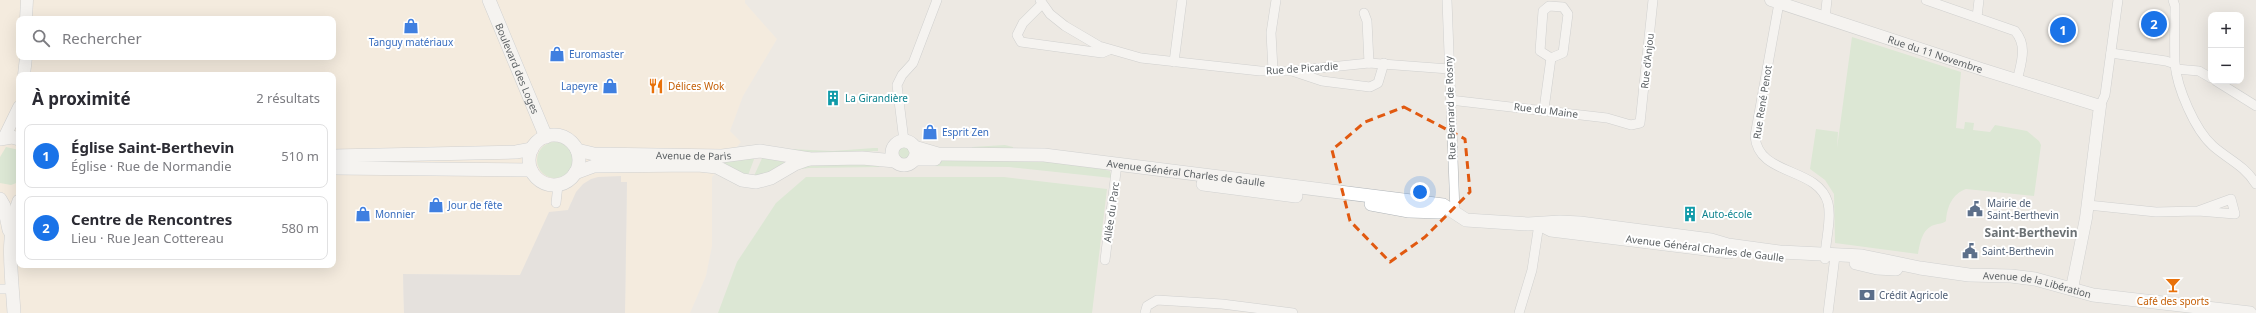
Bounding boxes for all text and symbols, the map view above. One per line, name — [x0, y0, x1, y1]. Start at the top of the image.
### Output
pin: 2 — [2141, 9, 2167, 39]
map controls — [2208, 12, 2244, 84]
button: + — [2208, 12, 2244, 48]
pin: 1 — [2050, 15, 2076, 45]
search box — [16, 16, 336, 60]
shop icon: Tanguy matériaux — [402, 17, 420, 35]
street label: Boulevard des Loges — [492, 21, 543, 116]
icon: search — [30, 27, 52, 49]
text: Rechercher — [62, 28, 142, 48]
street label: Rue du 11 Novembre — [1886, 32, 1985, 76]
street label: Rue d'Anjou — [1637, 33, 1657, 89]
place label: Tanguy matériaux — [369, 35, 454, 49]
shop icon: Euromaster — [548, 45, 566, 63]
place label: Euromaster — [569, 47, 624, 61]
button: − — [2208, 48, 2244, 84]
street label: Rue Bernard de Rosny — [1441, 55, 1459, 160]
street label: Rue de Picardie — [1265, 58, 1339, 78]
street label: Rue René Penot — [1749, 64, 1775, 140]
shop icon: Lapeyre — [601, 77, 619, 95]
restaurant icon: Délices Wok — [647, 77, 665, 95]
place label: Lapeyre — [561, 79, 598, 93]
place label: Délices Wok — [668, 79, 725, 93]
text: À proximité — [32, 87, 131, 110]
text: 2 résultats — [256, 89, 320, 107]
building icon: La Girandière — [824, 89, 842, 107]
place label: La Girandière — [845, 91, 908, 105]
street label: Rue du Maine — [1513, 99, 1579, 121]
shop icon: Esprit Zen — [921, 123, 939, 141]
place label: Esprit Zen — [942, 125, 989, 139]
text: Église Saint-Berthevin — [71, 137, 234, 157]
text: 1 — [42, 147, 50, 165]
text: 510 m — [281, 147, 319, 165]
street label: Avenue de Paris — [656, 148, 732, 163]
street label: Avenue Général Charles de Gaulle — [1106, 156, 1266, 190]
text: Église · Rue de Normandie — [71, 157, 232, 175]
street label: Allée du Parc — [1100, 181, 1122, 243]
your location — [1410, 182, 1430, 202]
shop icon: Jour de fête — [427, 196, 445, 214]
place label: Mairie de Saint-Berthevin — [1987, 196, 2059, 222]
place label: Jour de fête — [447, 198, 503, 212]
public building icon: Mairie de Saint-Berthevin — [1966, 200, 1984, 218]
shop icon: Monnier — [354, 205, 372, 223]
building icon: Auto-école — [1681, 205, 1699, 223]
place label: Monnier — [375, 207, 415, 221]
place label: Auto-école — [1702, 207, 1753, 221]
text: Centre de Rencontres — [71, 209, 232, 229]
text: 2 — [42, 219, 50, 237]
text: 580 m — [281, 219, 319, 237]
district label: Saint-Berthevin — [1985, 224, 2077, 241]
text: Lieu · Rue Jean Cottereau — [71, 229, 224, 247]
street label: Avenue Général Charles de Gaulle — [1625, 231, 1785, 265]
public building icon: Saint-Berthevin — [1961, 242, 1979, 260]
place label: Saint-Berthevin — [1982, 244, 2054, 258]
street label: Avenue de la Libération — [1983, 268, 2093, 301]
bar icon: Café des sports — [2164, 276, 2182, 294]
bank icon: Crédit Agricole — [1858, 286, 1876, 304]
place label: Crédit Agricole — [1879, 288, 1949, 302]
place label: Café des sports — [2137, 294, 2209, 308]

